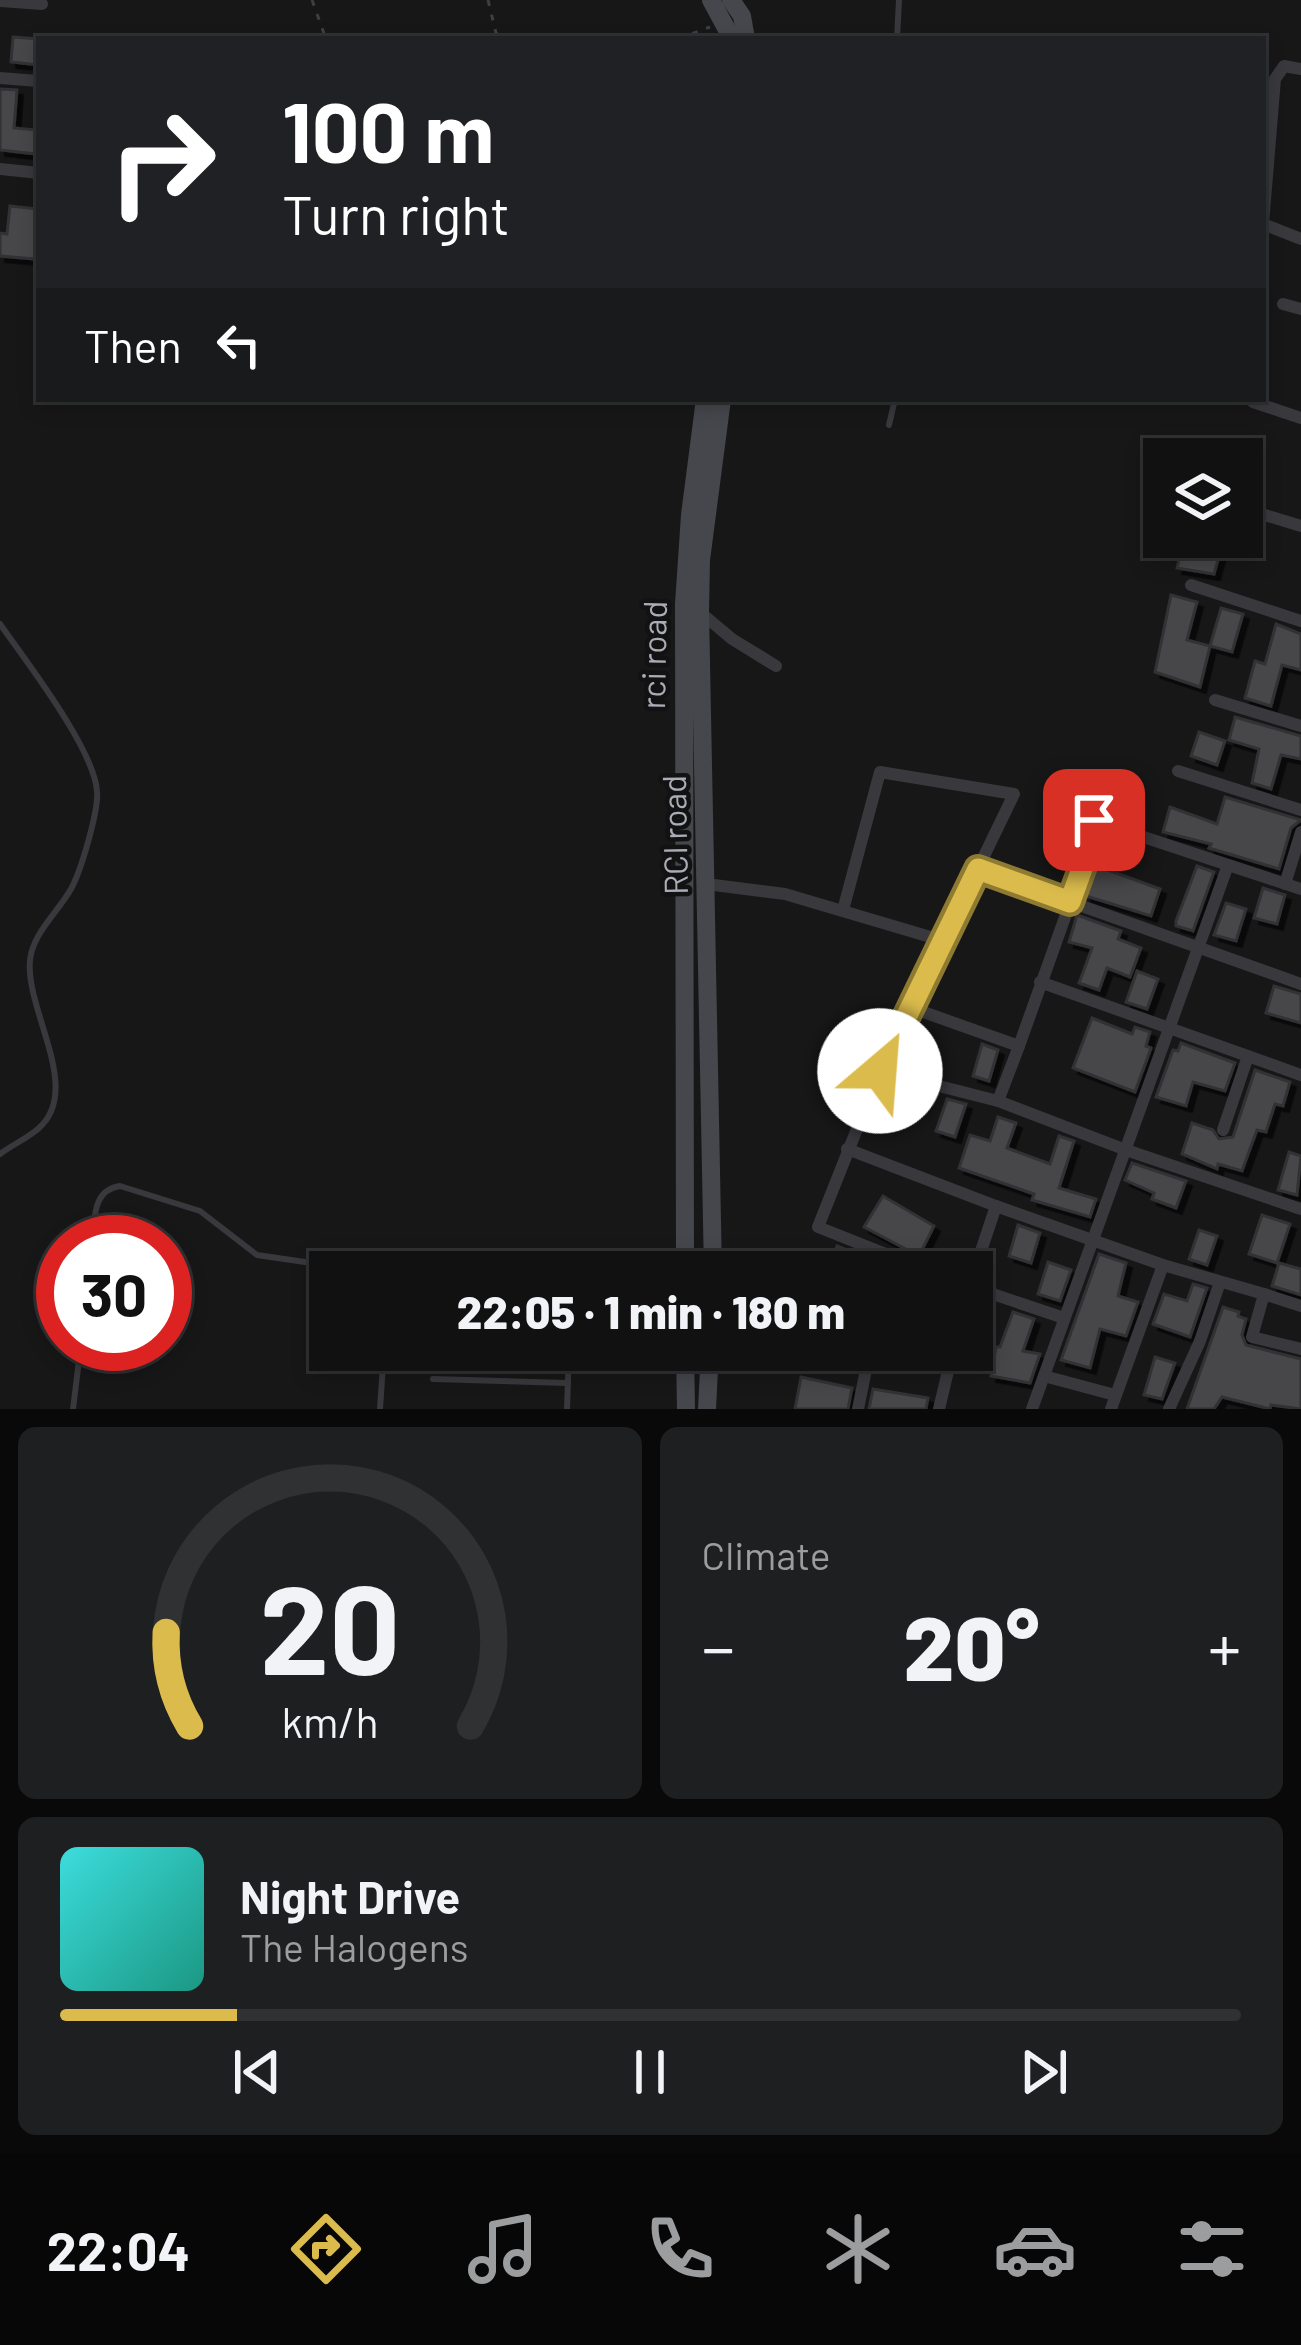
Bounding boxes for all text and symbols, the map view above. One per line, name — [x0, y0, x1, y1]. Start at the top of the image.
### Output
text: 100 m — [282, 79, 494, 180]
icon: right — [84, 84, 240, 240]
text: Turn right — [282, 181, 510, 246]
icon: left — [206, 312, 272, 378]
text: Then — [84, 318, 182, 372]
map controls — [1143, 438, 1263, 558]
button: layers — [1143, 438, 1263, 558]
street label: rci road — [632, 600, 674, 710]
pin — [1043, 769, 1145, 871]
street label: RCI road — [653, 775, 695, 895]
icon: arrive — [1061, 787, 1127, 853]
position arrow — [817, 1008, 943, 1134]
speed limit sign: 30 — [36, 1215, 192, 1371]
text: 22:05 · 1 min · 180 m — [457, 1284, 845, 1338]
text: Climate — [702, 1531, 831, 1578]
text: 20 — [259, 1550, 400, 1700]
text: 20° — [903, 1591, 1039, 1699]
text: − — [702, 1606, 735, 1685]
text: + — [1208, 1606, 1241, 1685]
text: km/h — [281, 1695, 378, 1747]
text: Night Drive — [240, 1869, 460, 1923]
text: The Halogens — [240, 1923, 469, 1970]
icon: previous — [224, 2039, 290, 2105]
icon: pause — [617, 2039, 683, 2105]
icon: next — [1011, 2039, 1077, 2105]
icon: directions — [284, 2207, 368, 2291]
icon: music — [461, 2207, 545, 2291]
icon: phone — [638, 2207, 722, 2291]
icon: climate — [816, 2207, 900, 2291]
icon: car — [993, 2207, 1077, 2291]
icon: filters — [1170, 2207, 1254, 2291]
text: 22:04 — [47, 2217, 190, 2282]

